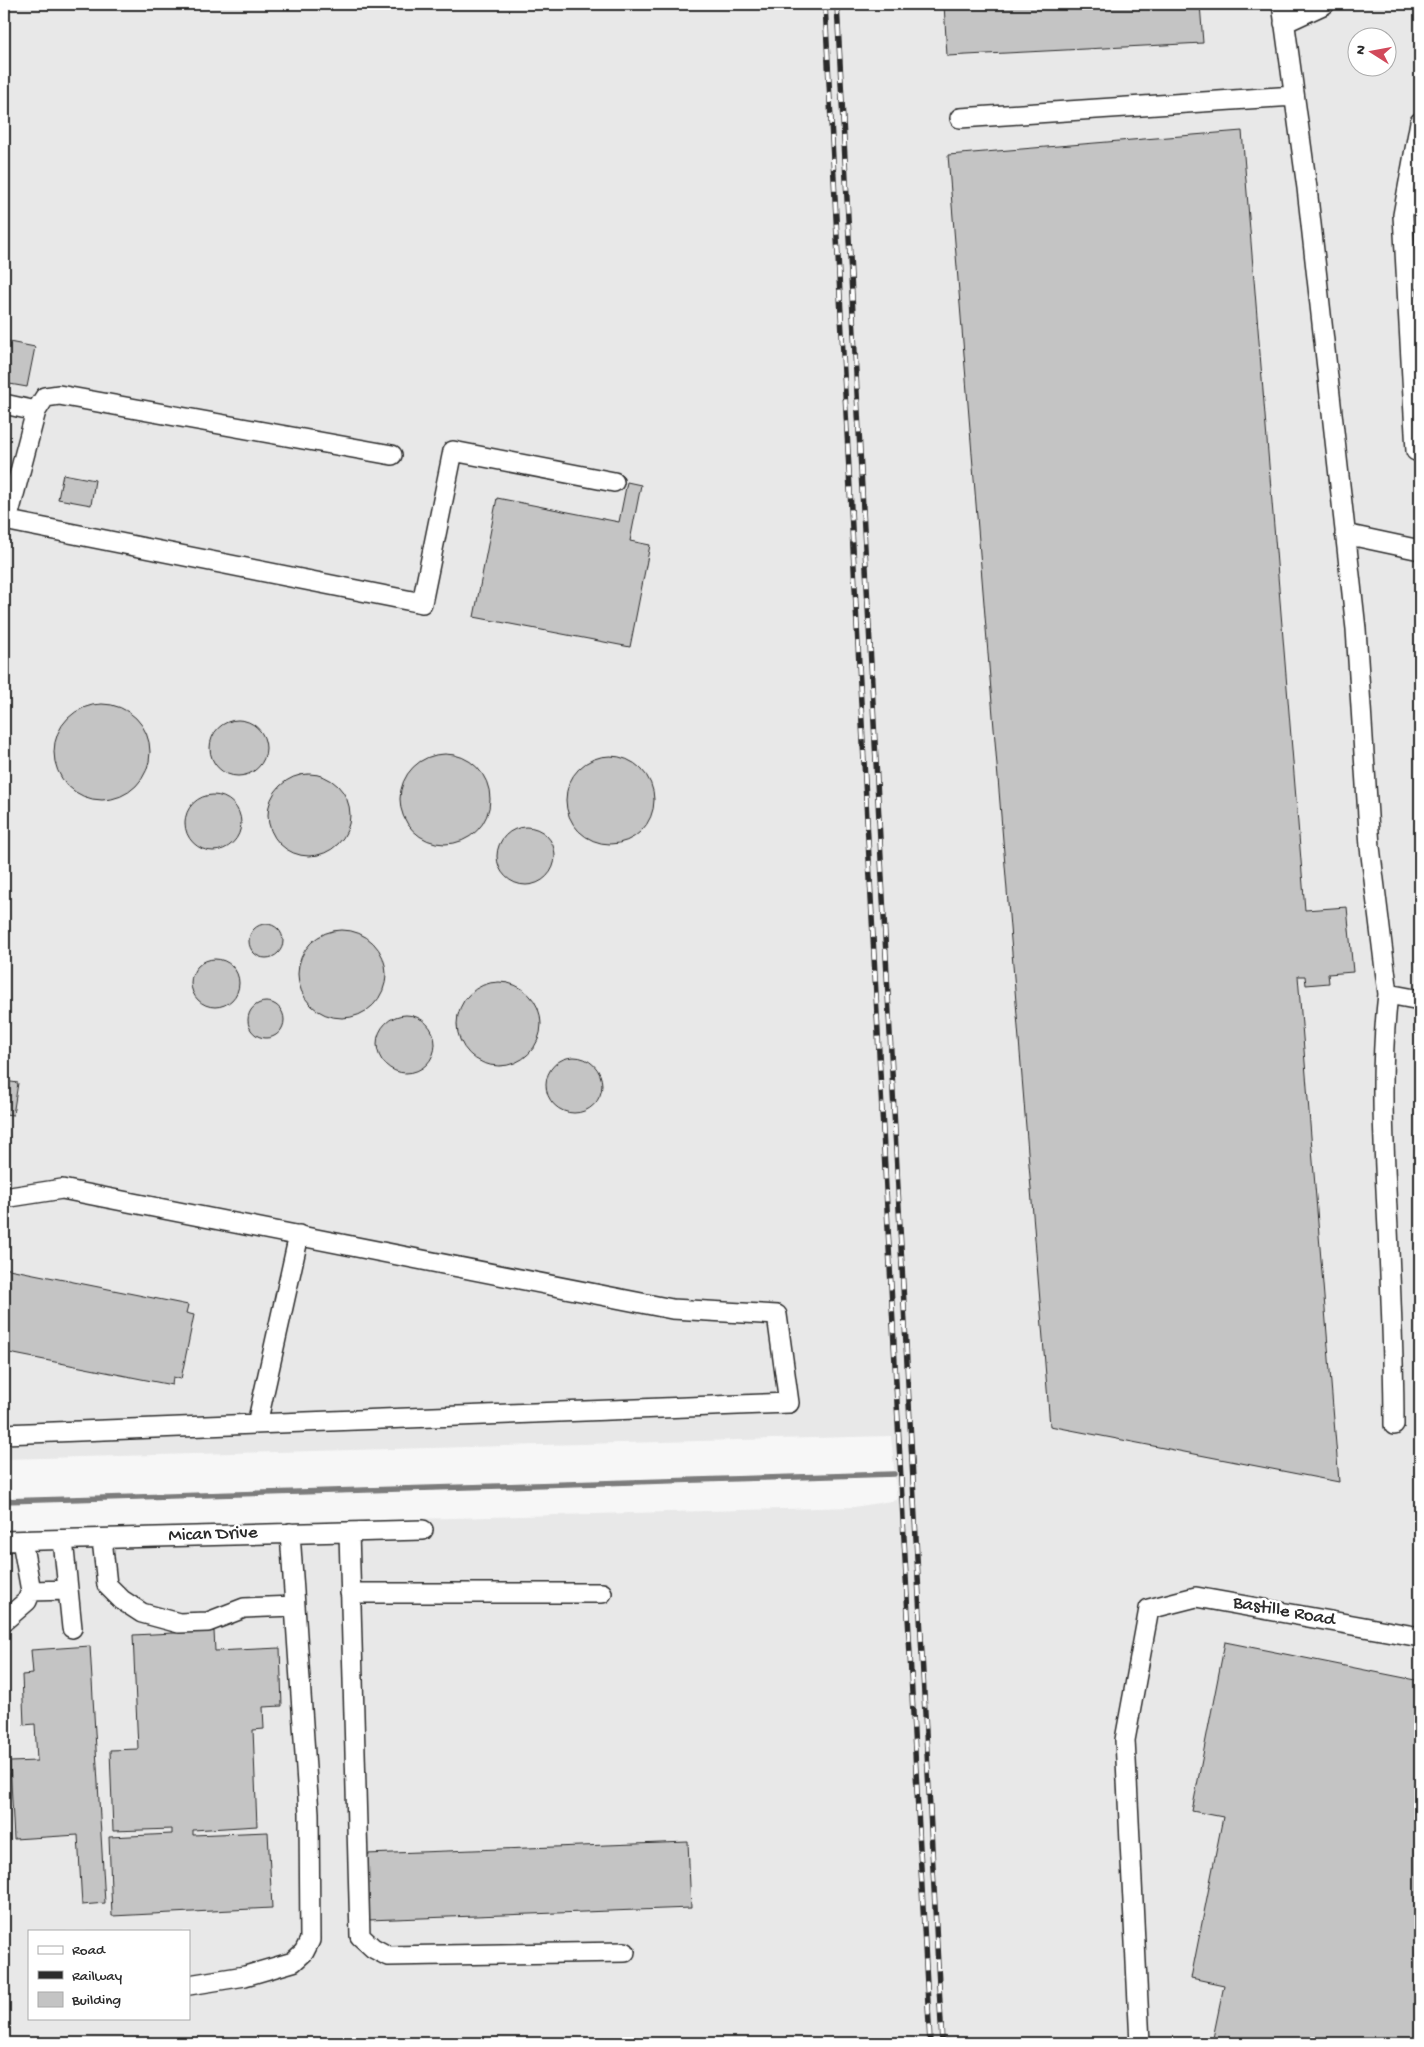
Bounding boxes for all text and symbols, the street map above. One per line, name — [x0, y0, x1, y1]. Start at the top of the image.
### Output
north arrow — [1346, 28, 1396, 78]
text: N — [1352, 44, 1371, 56]
street label: Mican Drive — [168, 1522, 258, 1548]
street label: Bastille Road — [1230, 1592, 1339, 1633]
legend — [28, 1930, 190, 2020]
text: Road — [72, 1942, 106, 1960]
text: Railway — [72, 1968, 123, 1986]
text: Building — [71, 1992, 121, 2010]

